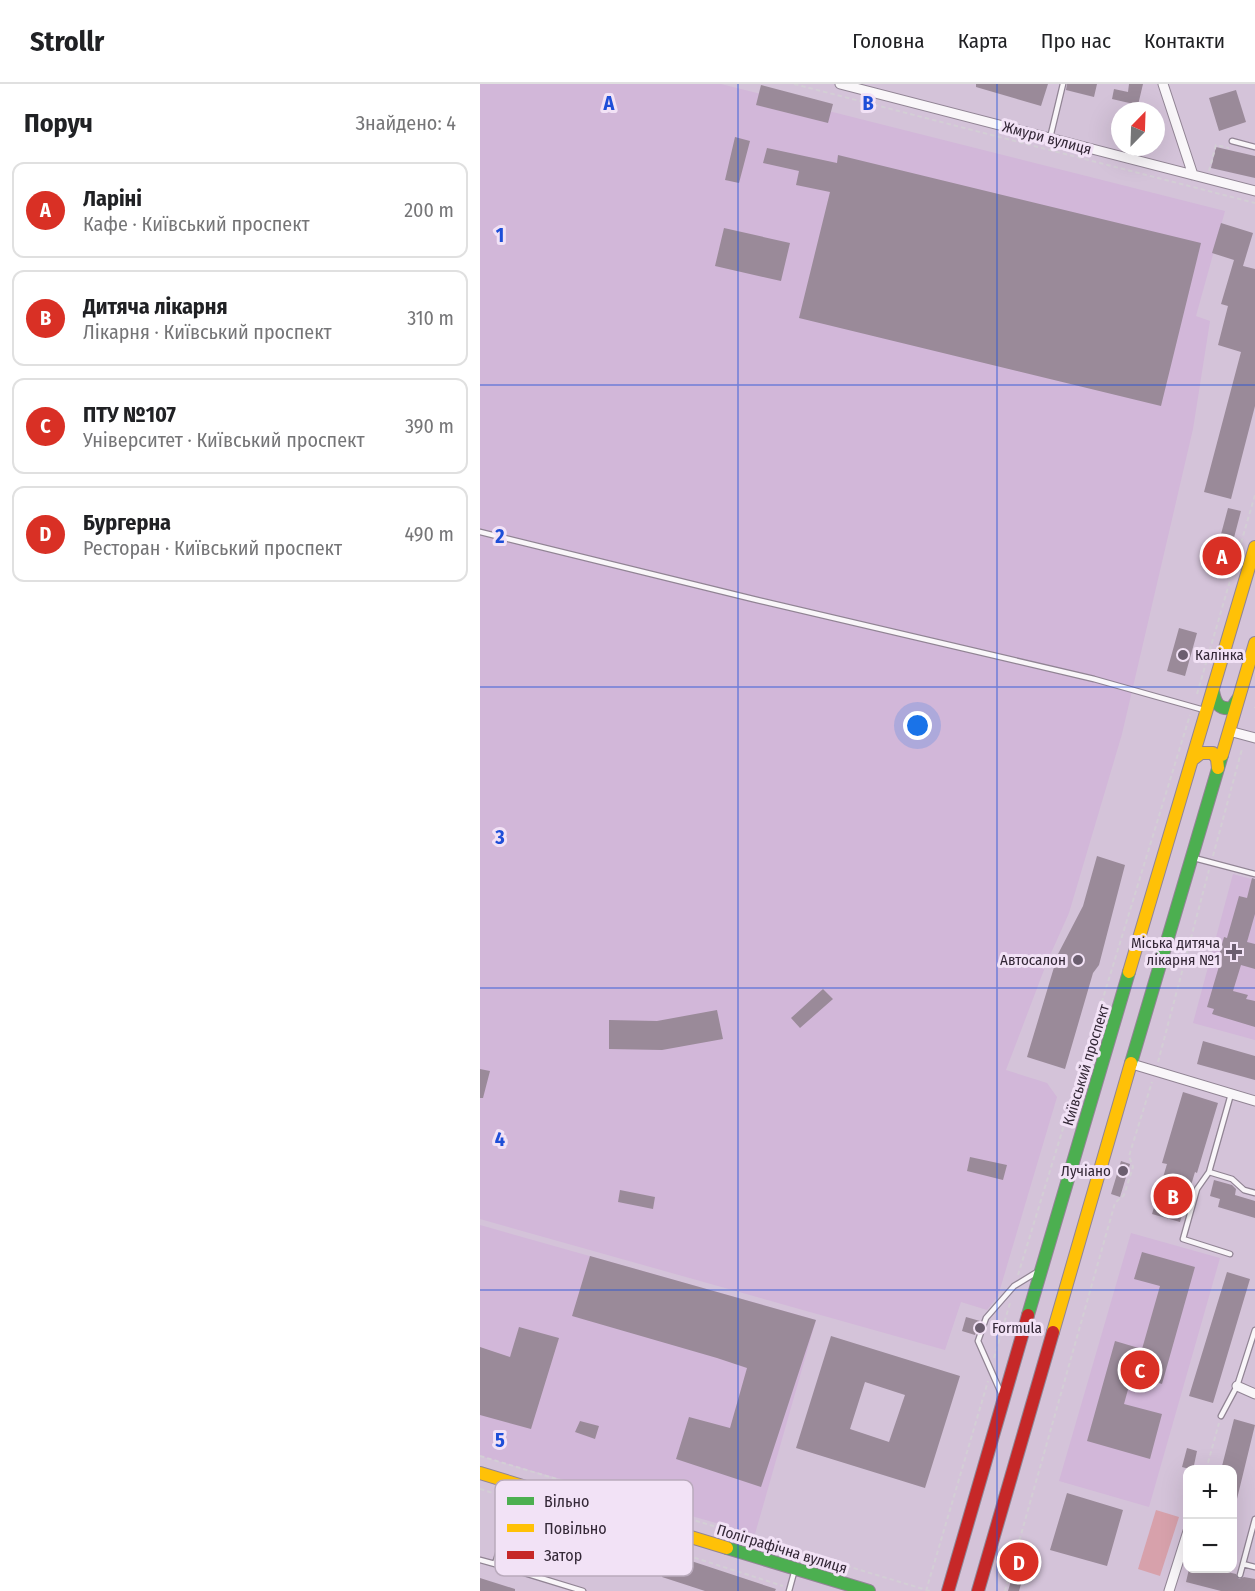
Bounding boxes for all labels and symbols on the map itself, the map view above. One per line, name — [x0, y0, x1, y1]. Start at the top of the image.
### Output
text: A — [603, 91, 616, 115]
text: B — [862, 91, 874, 115]
north arrow — [1111, 102, 1165, 156]
street label: Жмури вулиця — [1001, 117, 1093, 159]
text: 1 — [496, 223, 504, 247]
text: 2 — [494, 524, 505, 548]
pin: A — [1202, 534, 1242, 578]
place label: Калінка — [1195, 646, 1244, 664]
marker: Калінка — [1176, 648, 1190, 662]
your location — [903, 711, 932, 740]
text: 3 — [494, 825, 505, 849]
place label: Міська дитяча лікарня №1 — [1131, 934, 1220, 969]
marker: Міська дитяча лікарня №1 — [1225, 943, 1243, 961]
place label: Автосалон — [1000, 951, 1066, 969]
marker: Автосалон — [1071, 953, 1085, 967]
street label: Київський проспект — [1059, 1001, 1113, 1128]
text: 4 — [495, 1127, 505, 1151]
place label: Лучіано — [1061, 1162, 1111, 1180]
marker: Лучіано — [1116, 1164, 1130, 1178]
pin: B — [1154, 1174, 1192, 1218]
place label: Formula — [992, 1319, 1042, 1337]
marker: Formula — [973, 1321, 987, 1335]
pin: C — [1120, 1348, 1160, 1392]
text: 5 — [495, 1428, 505, 1452]
legend — [495, 1480, 693, 1576]
text: Вільно — [544, 1492, 589, 1511]
text: Повільно — [544, 1519, 607, 1538]
street label: Поліграфічна вулиця — [715, 1521, 849, 1577]
pin: D — [1000, 1540, 1038, 1584]
text: Затор — [544, 1546, 582, 1565]

